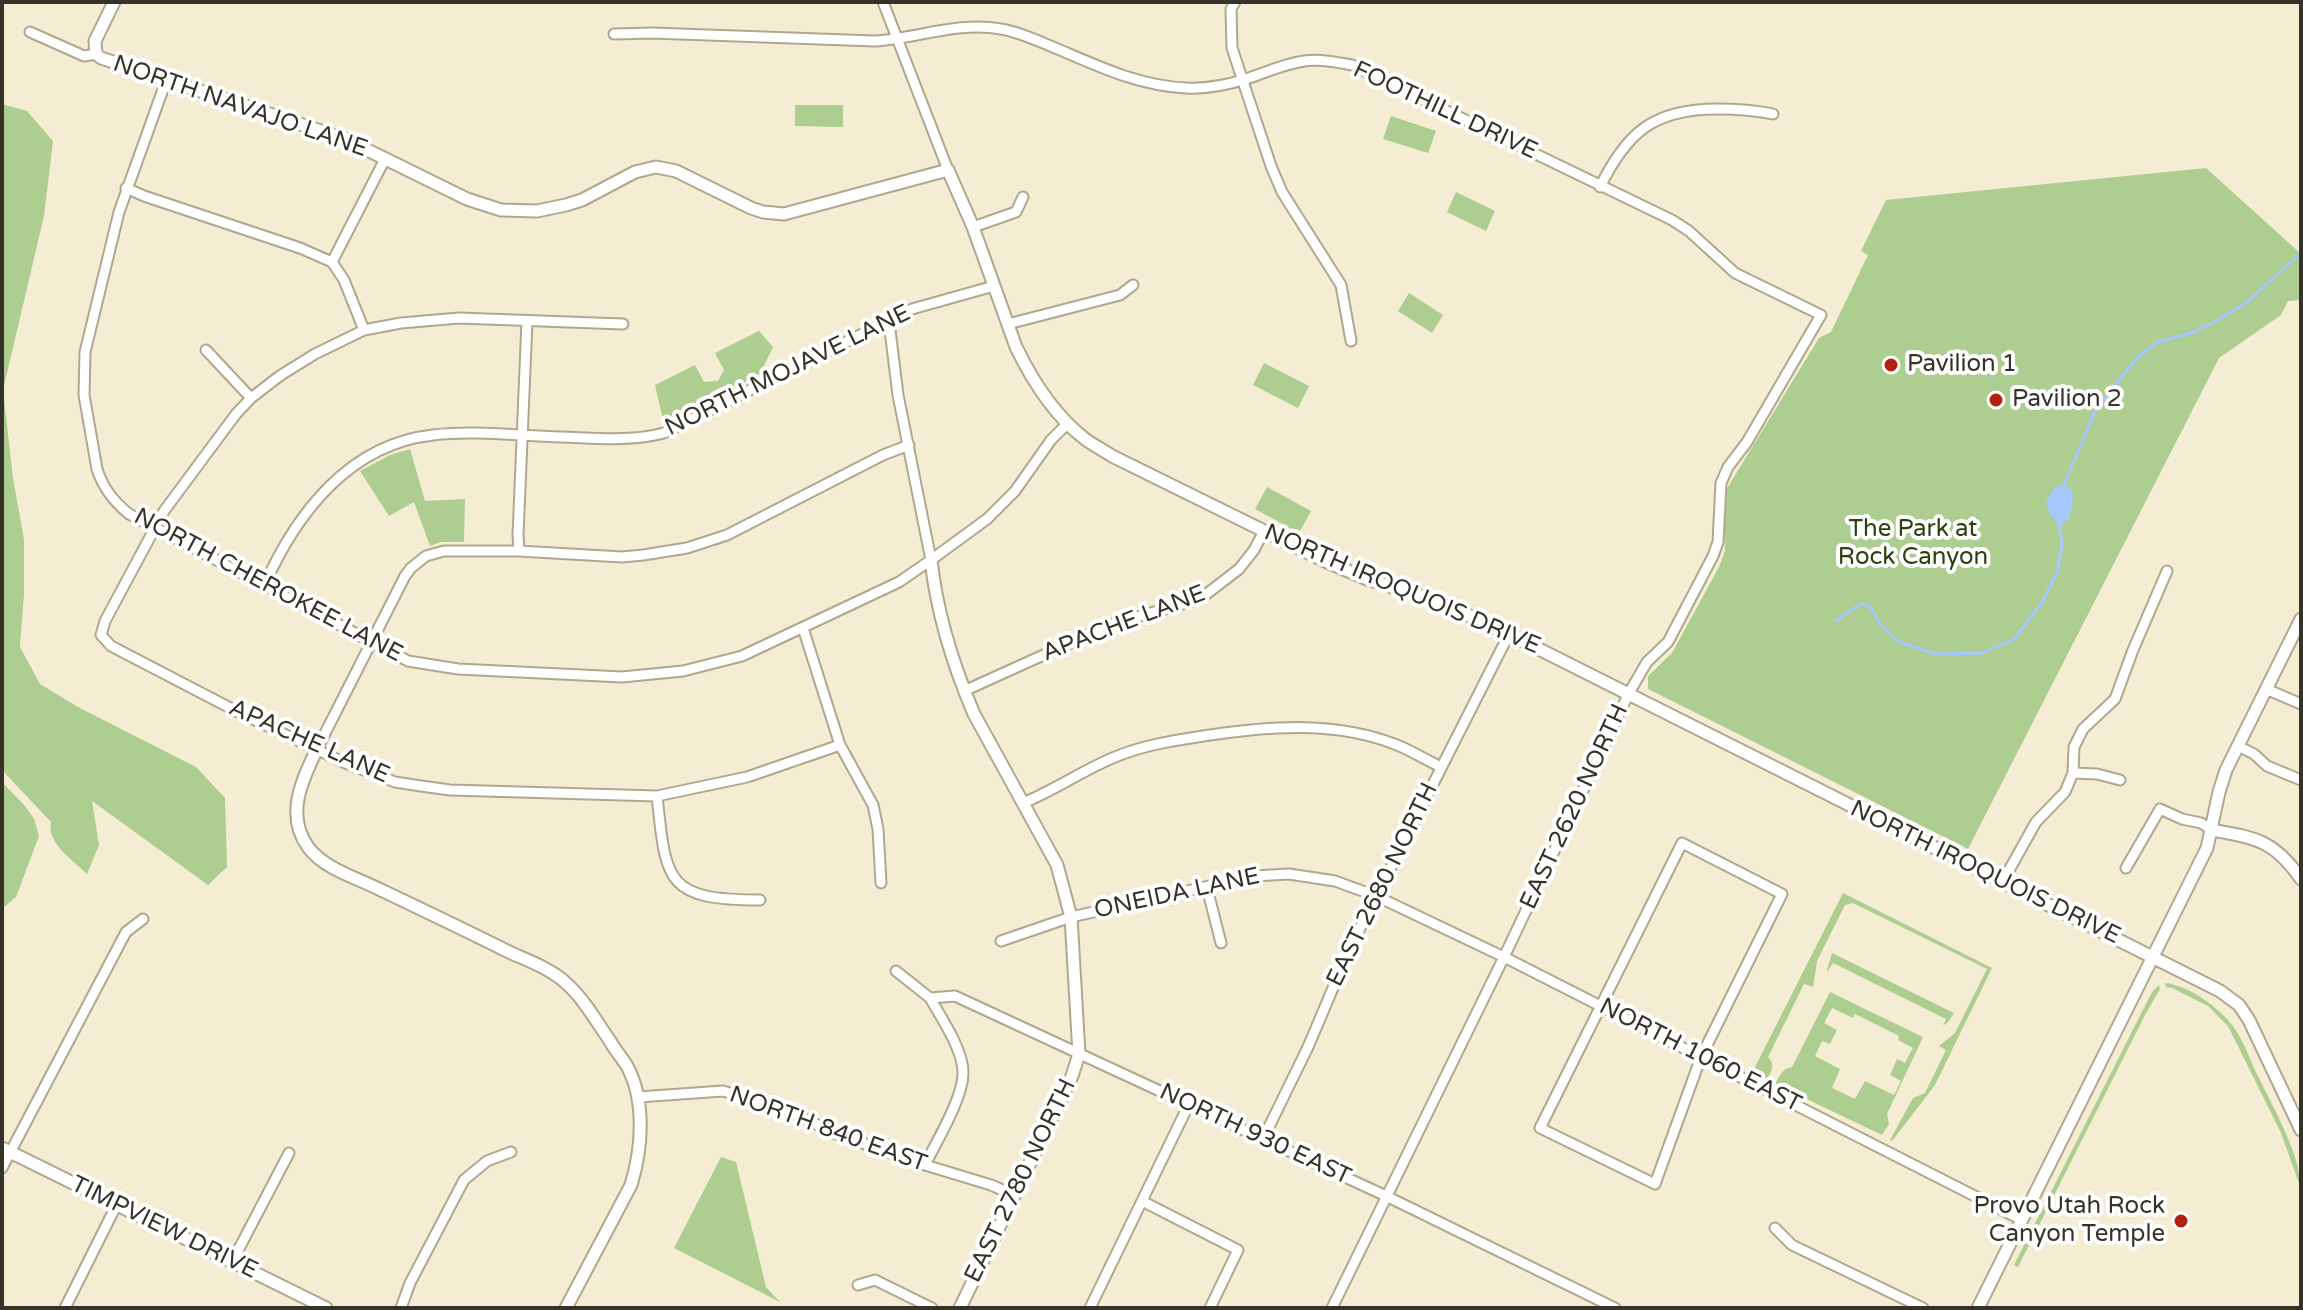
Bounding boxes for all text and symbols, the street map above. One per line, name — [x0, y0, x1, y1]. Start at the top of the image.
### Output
street label: NORTH NAVAJO LANE — [109, 50, 371, 164]
street label: FOOTHILL DRIVE — [1348, 56, 1542, 166]
street label: NORTH MOJAVE LANE — [661, 299, 915, 443]
place label: Pavilion 1 — [1907, 351, 2017, 379]
marker: Pavilion 1 — [1882, 356, 1900, 374]
place label: Pavilion 2 — [2012, 386, 2122, 414]
marker: Pavilion 2 — [1987, 391, 2005, 409]
street label: NORTH CHEROKEE LANE — [129, 503, 407, 669]
park label: The Park at Rock Canyon — [1838, 516, 1988, 572]
street label: NORTH IROQUOIS DRIVE — [1260, 519, 1544, 661]
street label: APACHE LANE — [1038, 580, 1210, 668]
street label: APACHE LANE — [224, 694, 394, 790]
street label: EAST 2620 NORTH — [1515, 700, 1635, 914]
street label: EAST 2680 NORTH — [1321, 778, 1445, 992]
street label: NORTH IROQUOIS DRIVE — [1845, 795, 2125, 951]
street label: ONEIDA LANE — [1092, 862, 1262, 926]
street label: NORTH 1060 EAST — [1594, 993, 1806, 1119]
street label: EAST 2780 NORTH — [959, 1074, 1083, 1288]
street label: NORTH 930 EAST — [1155, 1078, 1355, 1192]
street label: NORTH 840 EAST — [725, 1081, 931, 1179]
street label: TIMPVIEW DRIVE — [66, 1170, 262, 1286]
place label: Provo Utah Rock Canyon Temple — [1973, 1193, 2165, 1249]
marker: Provo Utah Rock Canyon Temple — [2172, 1212, 2190, 1230]

